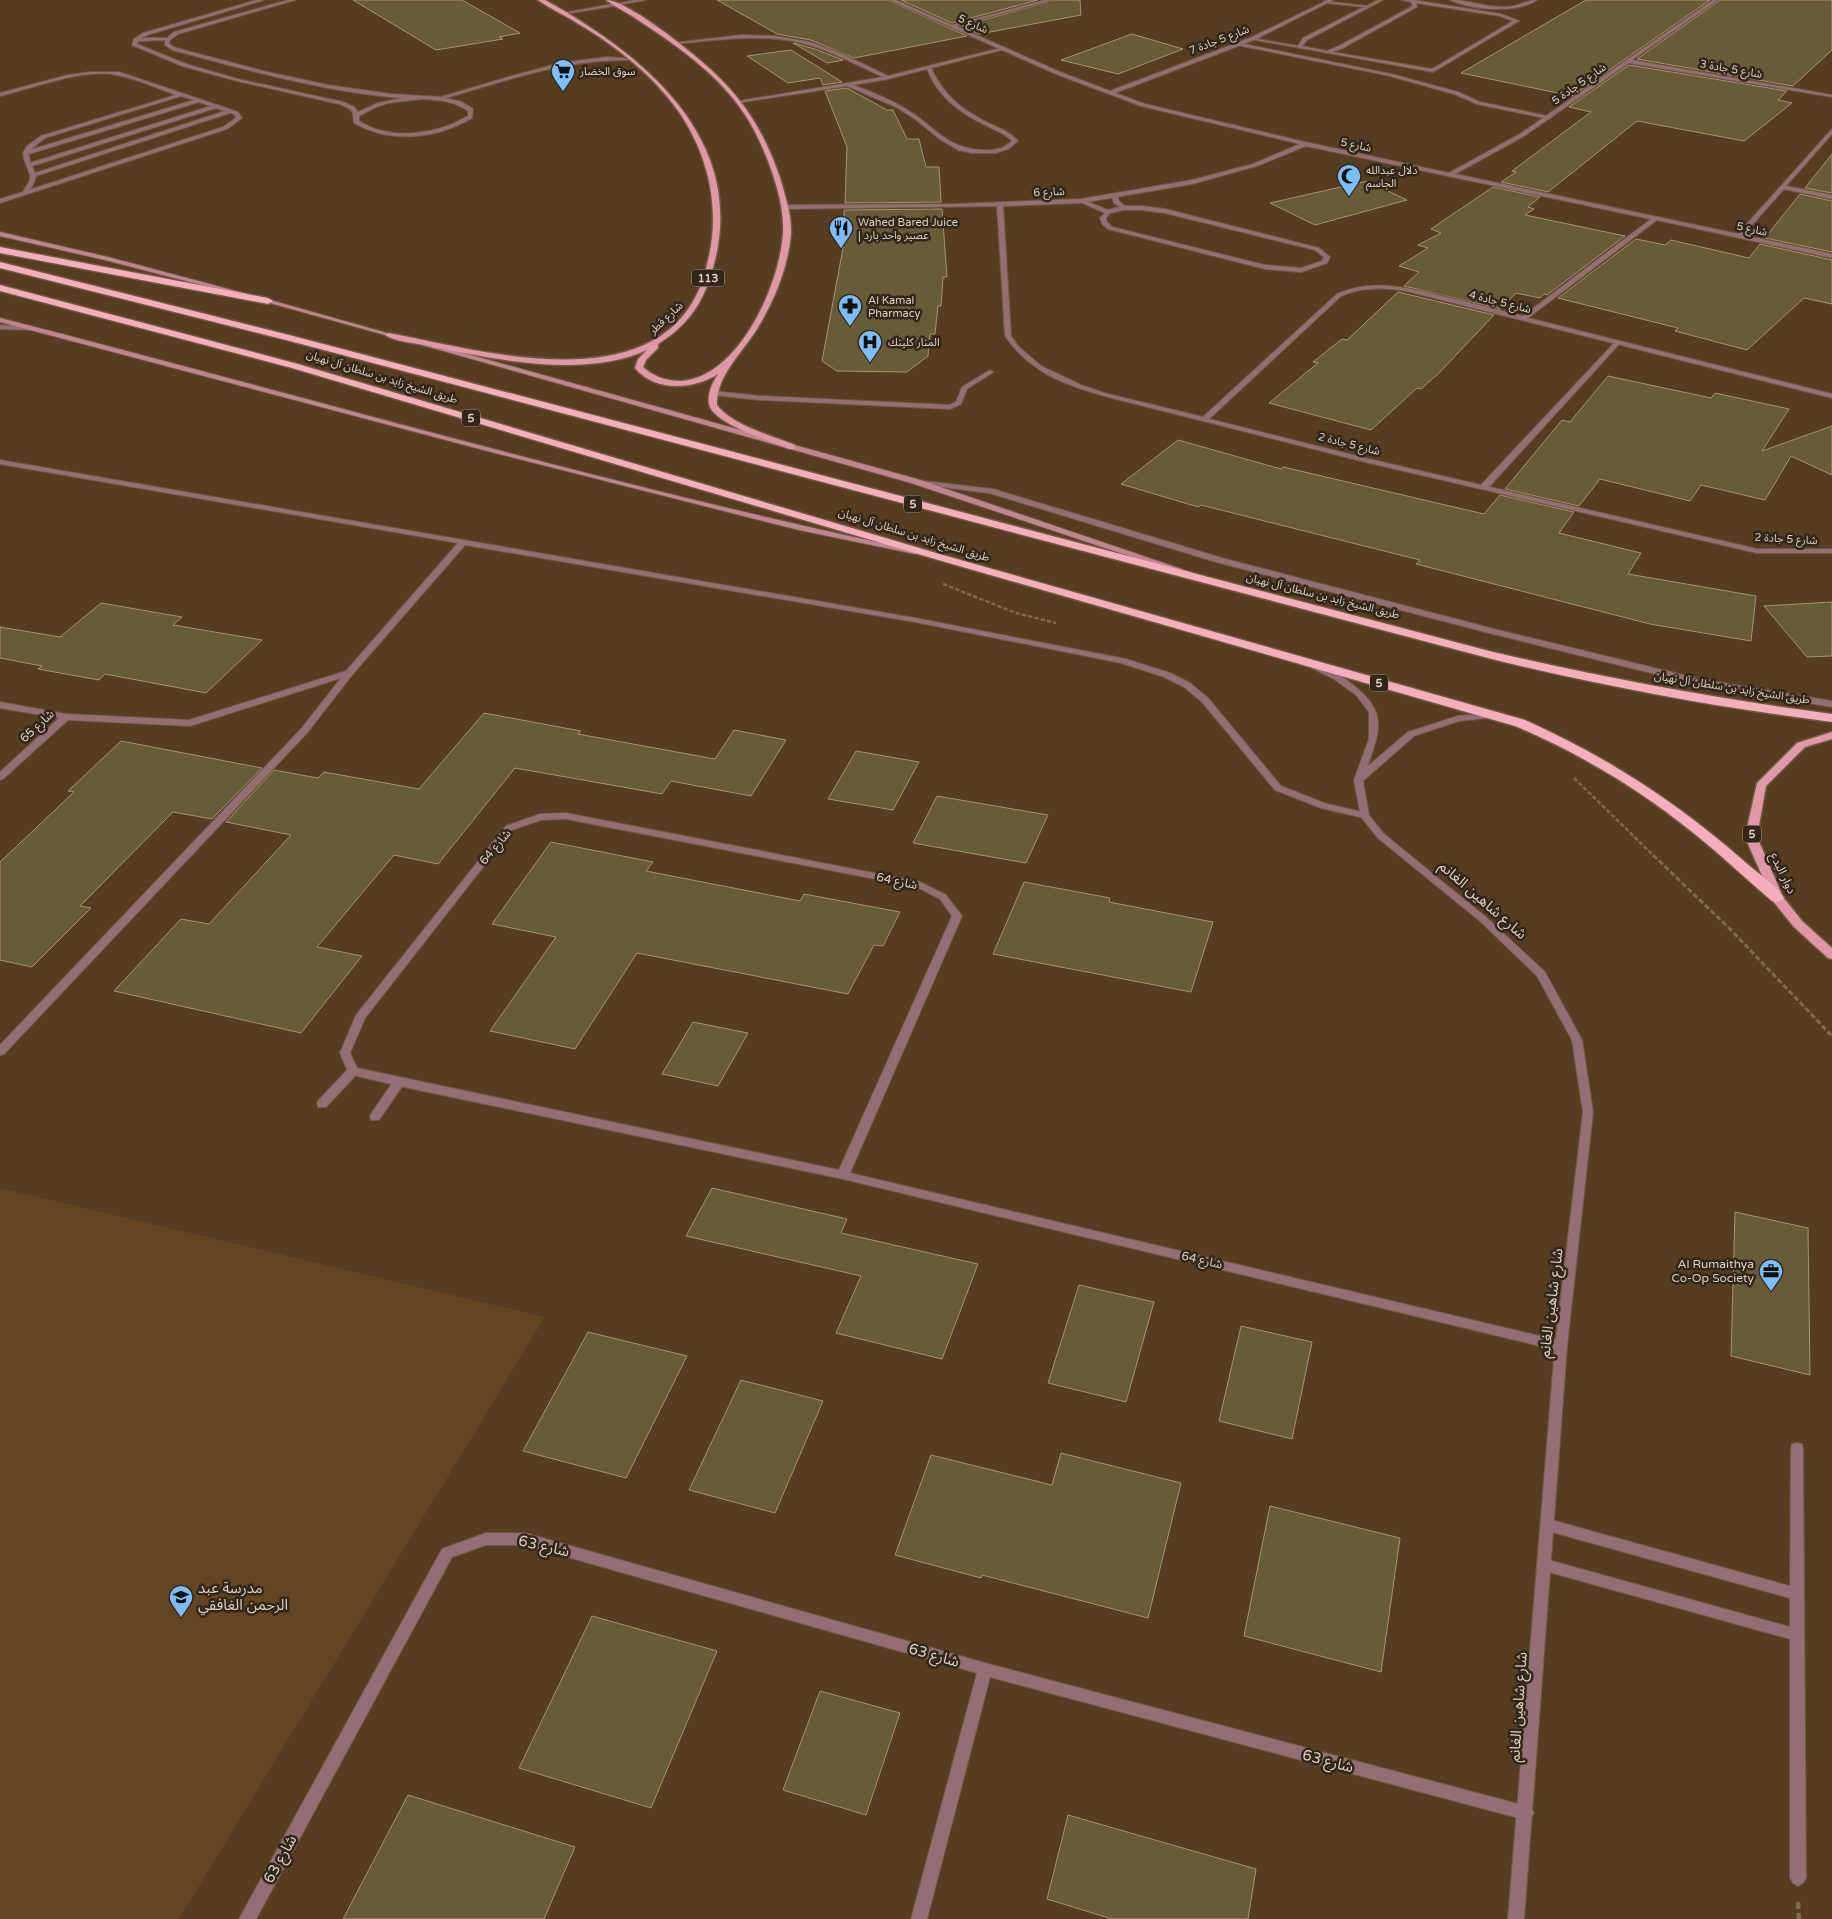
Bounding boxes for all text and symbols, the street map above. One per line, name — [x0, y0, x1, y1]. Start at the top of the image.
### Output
street label: شارع 5 — [956, 12, 990, 37]
street label: شارع 5 جادة 7 — [1187, 22, 1252, 58]
street label: شارع 5 جادة 3 — [1699, 57, 1764, 82]
supermarket icon: سوق الخضار — [550, 58, 576, 92]
street label: شارع 5 جادة 5 — [1549, 60, 1610, 108]
place label: سوق الخضار — [579, 65, 636, 78]
street label: شارع 5 — [1339, 135, 1373, 156]
mosque icon: دلال عبدالله الجاسم — [1336, 163, 1362, 197]
place label: دلال عبدالله الجاسم — [1366, 164, 1417, 192]
street label: شارع 6 — [1033, 185, 1065, 200]
restaurant icon: Wahed Bared Juice | عصير واحد بارد — [828, 215, 854, 249]
place label: Wahed Bared Juice | عصير واحد بارد — [858, 216, 958, 242]
street label: شارع 5 — [1735, 219, 1769, 240]
road number: 113 — [692, 270, 724, 286]
street label: شارع 5 جادة 4 — [1467, 288, 1533, 317]
pharmacy icon: Al Kamal Pharmacy — [837, 293, 863, 327]
place label: Al Kamal Pharmacy — [868, 294, 921, 320]
street label: شارع قطر — [646, 299, 687, 338]
hospital icon: المنار كلينك — [857, 329, 883, 363]
place label: المنار كلينك — [888, 336, 940, 349]
street label: طريق الشيخ زايد بن سلطان آل نهيان — [305, 348, 459, 407]
road number: 5 — [462, 409, 480, 426]
street label: شارع 5 جادة 2 — [1316, 430, 1382, 459]
road number: 5 — [904, 496, 922, 512]
street label: طريق الشيخ زايد بن سلطان آل نهيان — [837, 506, 991, 565]
street label: شارع 5 جادة 2 — [1754, 531, 1818, 548]
street label: طريق الشيخ زايد بن سلطان آل نهيان — [1245, 571, 1401, 622]
street label: طريق الشيخ زايد بن سلطان آل نهيان — [1653, 669, 1811, 708]
road number: 5 — [1370, 674, 1388, 691]
street label: شارع 65 — [17, 707, 58, 747]
road number: 5 — [1743, 826, 1761, 842]
street label: شارع 64 — [476, 827, 515, 869]
street label: دوار البدع — [1765, 850, 1799, 897]
street label: شارع شاهين الغانم — [1433, 857, 1531, 945]
street label: شارع 64 — [875, 870, 919, 894]
street label: شارع شاهين الغانم — [1535, 1247, 1570, 1359]
street label: شارع 64 — [1180, 1249, 1224, 1273]
place label: Al Rumaithya Co-Op Society — [1671, 1257, 1755, 1285]
office icon: Al Rumaithya Co-Op Society — [1758, 1258, 1784, 1292]
street label: شارع 63 — [516, 1531, 572, 1564]
place label: مدرسة عبد الرحمن الغافقي — [198, 1579, 288, 1616]
school or university icon: مدرسة عبد الرحمن الغافقي — [168, 1584, 194, 1618]
street label: شارع 63 — [906, 1639, 962, 1674]
street label: شارع شاهين الغانم — [1505, 1651, 1534, 1763]
street label: شارع 63 — [1300, 1746, 1356, 1779]
street label: شارع 63 — [260, 1832, 303, 1888]

